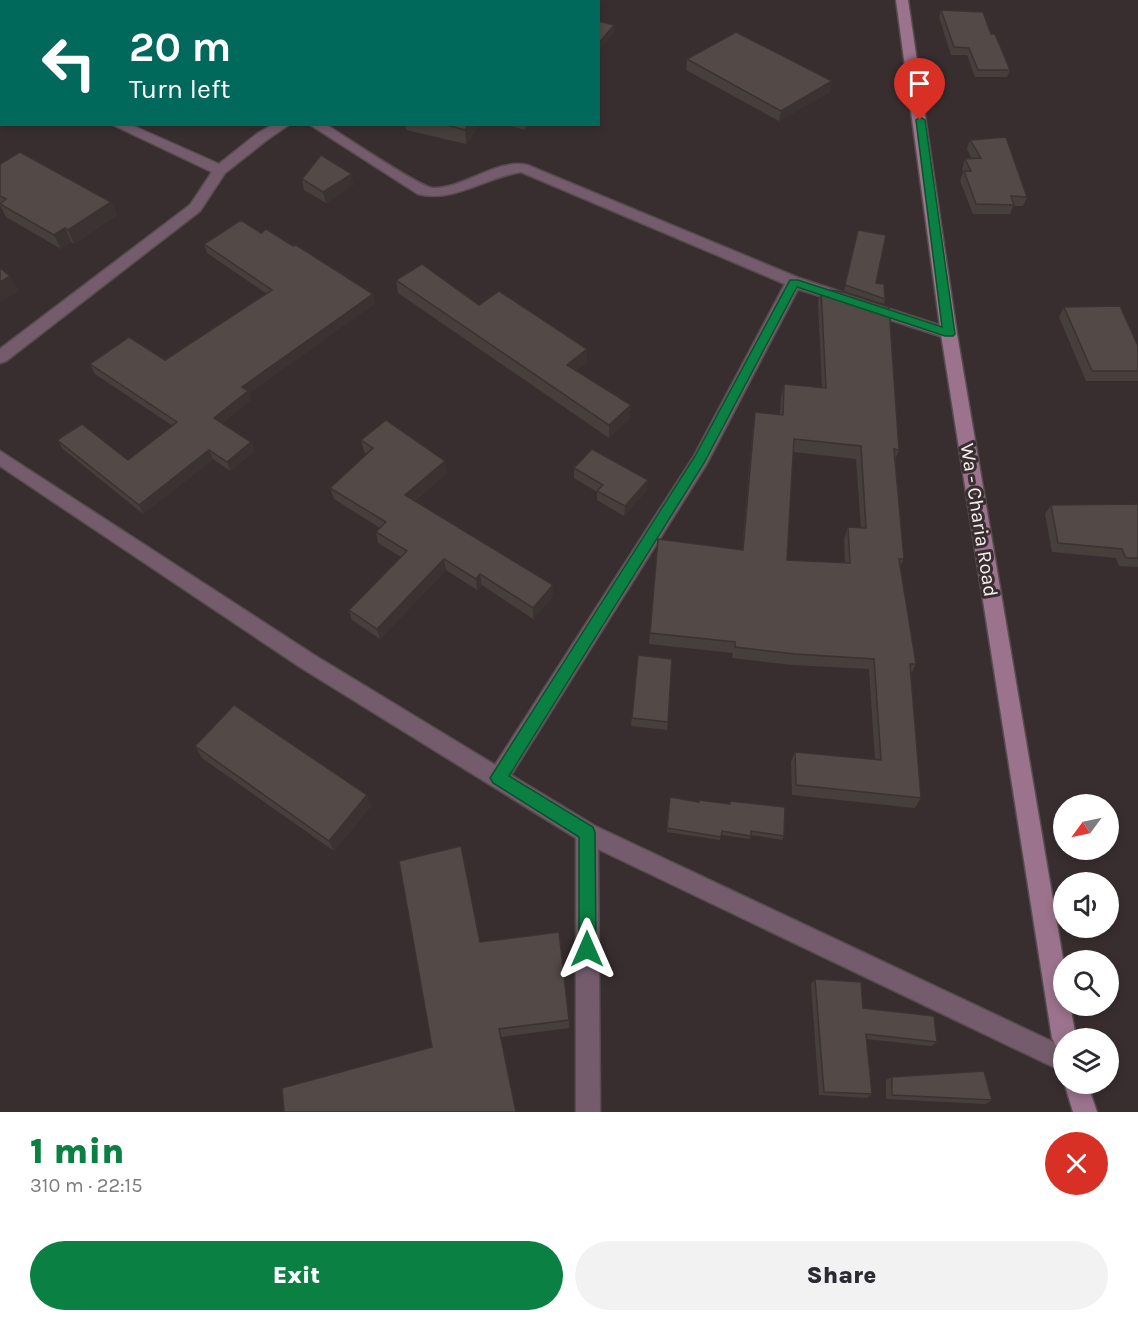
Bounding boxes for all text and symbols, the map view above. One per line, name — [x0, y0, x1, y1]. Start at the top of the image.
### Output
text: 20 m — [129, 22, 231, 72]
icon: left — [30, 24, 108, 102]
pin — [894, 58, 945, 120]
icon: arrive — [903, 67, 936, 100]
text: Turn left — [129, 73, 230, 105]
street label: Wa - Charia Road — [956, 442, 1002, 598]
north arrow — [1053, 794, 1119, 860]
map controls — [1053, 794, 1119, 1094]
button: sound — [1053, 872, 1119, 938]
position arrow — [555, 917, 619, 981]
button: search — [1053, 950, 1119, 1016]
button: layers — [1053, 1028, 1119, 1094]
text: 1 min — [30, 1130, 124, 1172]
button: close — [1045, 1132, 1108, 1195]
text: 310 m · 22:15 — [30, 1174, 143, 1197]
button: Exit — [30, 1241, 563, 1310]
button: Share — [575, 1241, 1108, 1310]

